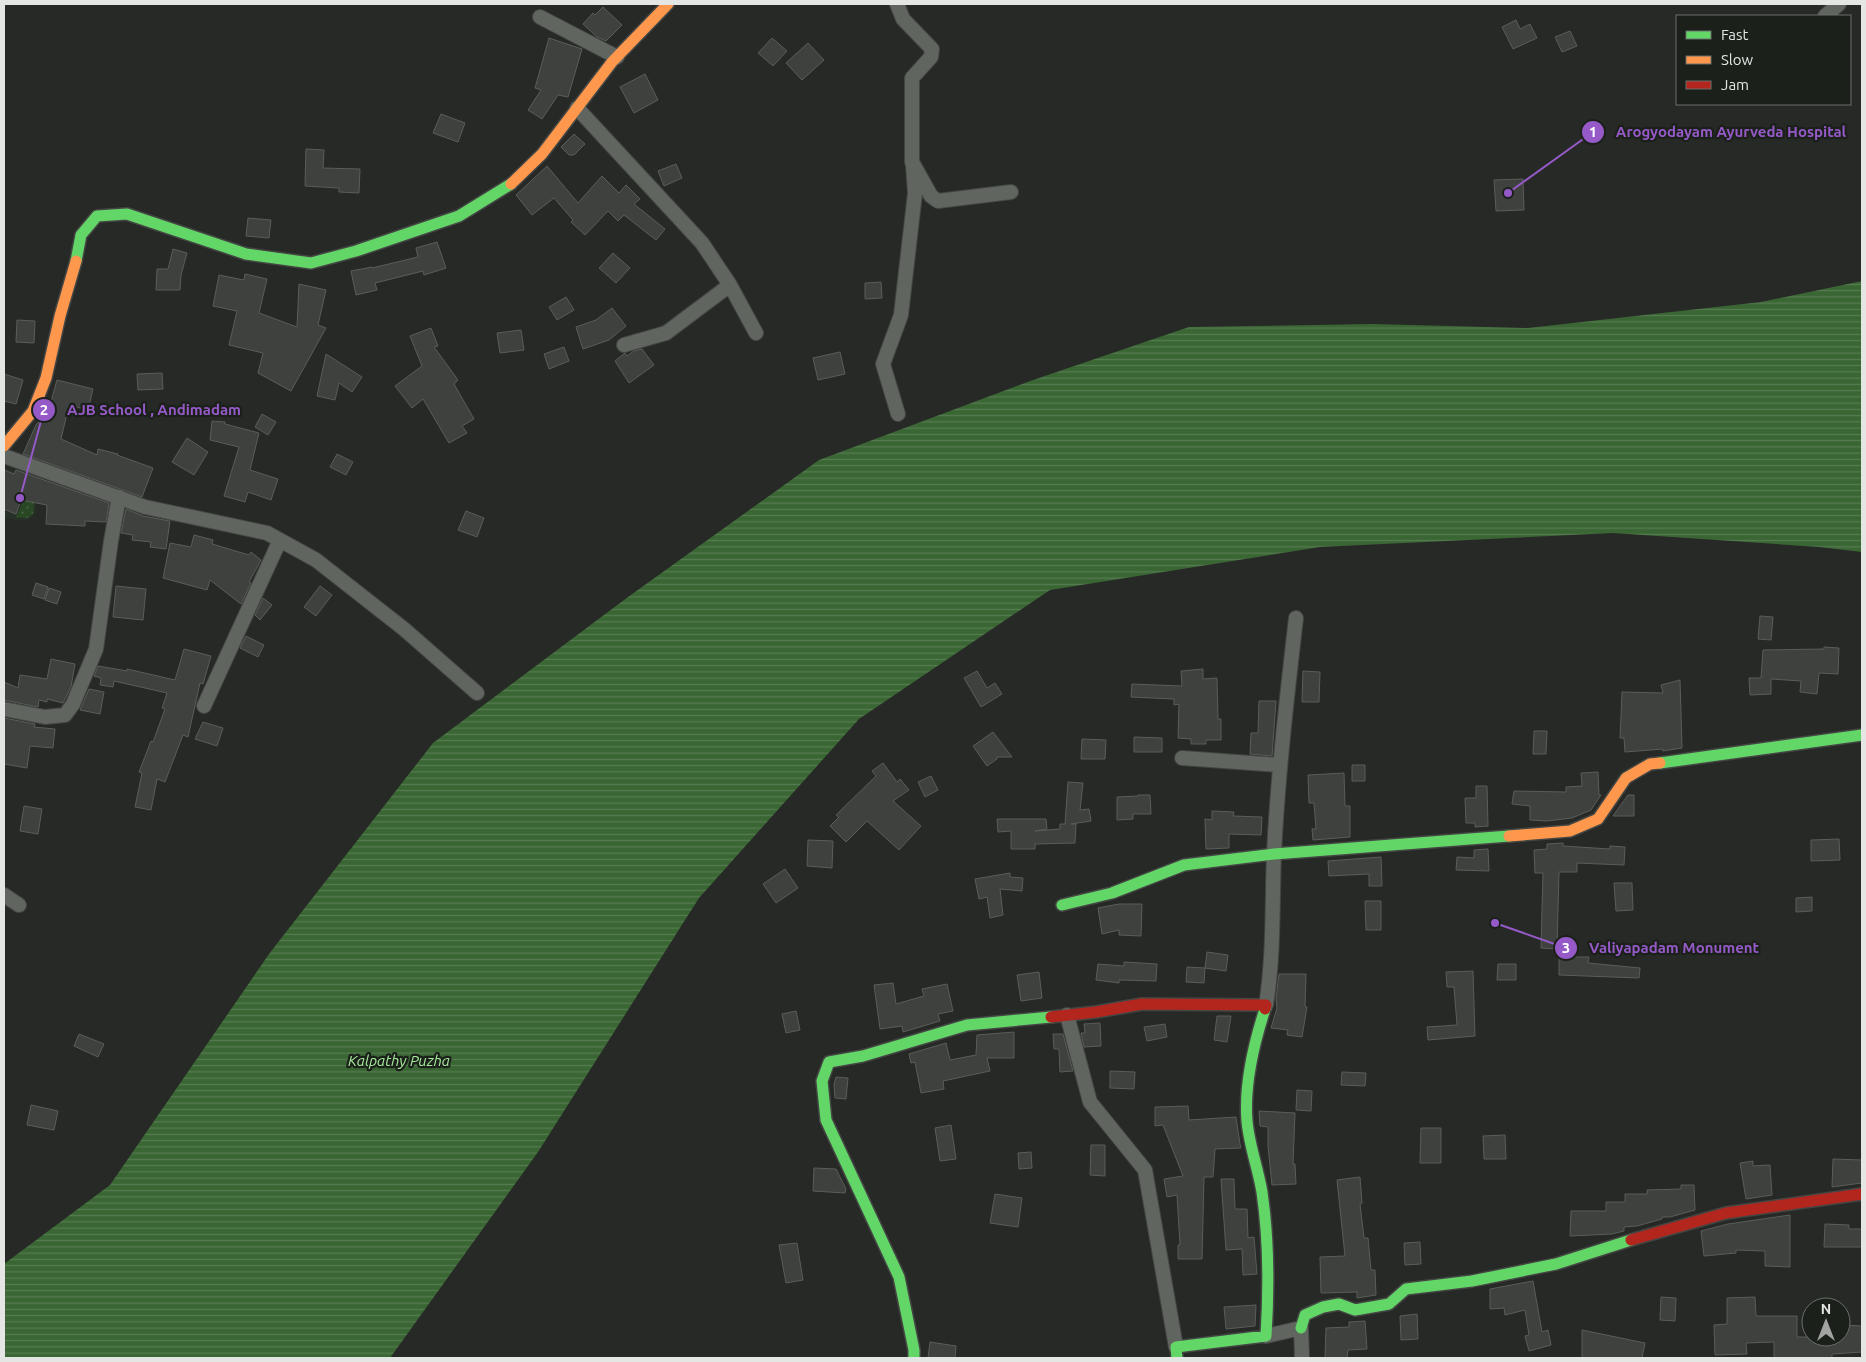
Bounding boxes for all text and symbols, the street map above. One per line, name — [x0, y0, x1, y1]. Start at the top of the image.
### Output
legend — [1676, 15, 1851, 105]
text: Fast — [1721, 26, 1749, 43]
text: Slow — [1721, 51, 1754, 68]
text: Jam — [1721, 76, 1749, 93]
callout: Arogyodayam Ayurveda Hospital — [1580, 117, 1856, 147]
text: 1 — [1589, 123, 1597, 140]
text: Arogyodayam Ayurveda Hospital — [1616, 123, 1847, 140]
callout: AJB School , Andimadam — [32, 395, 251, 425]
text: 2 — [40, 401, 48, 418]
text: AJB School , Andimadam — [67, 401, 241, 418]
callout: Valiyapadam Monument — [1554, 933, 1769, 963]
text: 3 — [1562, 939, 1570, 956]
text: Valiyapadam Monument — [1589, 939, 1760, 956]
water label: Kalpathy Puzha — [348, 1052, 450, 1069]
north arrow — [1801, 1297, 1851, 1347]
text: N — [1821, 1301, 1831, 1317]

